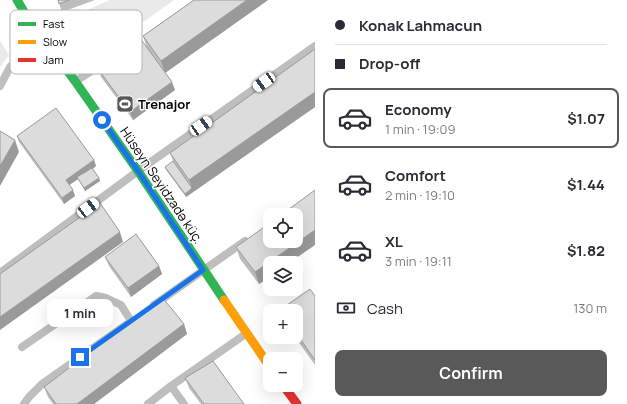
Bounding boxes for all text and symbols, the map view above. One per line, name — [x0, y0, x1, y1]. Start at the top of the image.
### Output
legend — [10, 10, 142, 74]
text: Konak Lahmacun — [359, 15, 482, 36]
text: Fast — [43, 16, 65, 31]
text: Slow — [43, 34, 68, 49]
text: Jam — [43, 52, 64, 67]
text: Drop-off — [359, 53, 420, 74]
car — [251, 70, 277, 94]
sports icon: Trenajor — [115, 94, 135, 114]
place label: Trenajor — [138, 95, 191, 113]
text: Economy — [385, 99, 452, 120]
icon: car — [337, 100, 373, 136]
text: $1.07 — [567, 108, 605, 129]
route start — [93, 111, 111, 129]
car — [188, 114, 214, 138]
text: 1 min · 19:09 — [385, 120, 456, 138]
street label: Hüseyn Seyidzadə küç. — [116, 123, 208, 247]
text: Comfort — [385, 165, 446, 186]
icon: car — [337, 166, 373, 202]
text: $1.44 — [567, 174, 605, 195]
text: 2 min · 19:10 — [385, 186, 455, 204]
car — [75, 196, 101, 220]
map controls — [263, 208, 303, 392]
button: locate — [263, 208, 303, 248]
text: XL — [385, 231, 403, 252]
icon: car — [337, 232, 373, 268]
text: $1.82 — [567, 240, 605, 261]
text: 3 min · 19:11 — [385, 252, 452, 270]
button: layers — [263, 256, 303, 296]
icon: cash — [335, 297, 357, 319]
text: Cash — [367, 298, 403, 319]
callout: 1 min — [47, 299, 113, 327]
text: 130 m — [573, 299, 607, 317]
text: 1 min — [64, 304, 96, 322]
button: + — [263, 304, 303, 344]
route end — [71, 348, 89, 366]
button: Confirm — [335, 350, 607, 396]
button: − — [263, 352, 303, 392]

